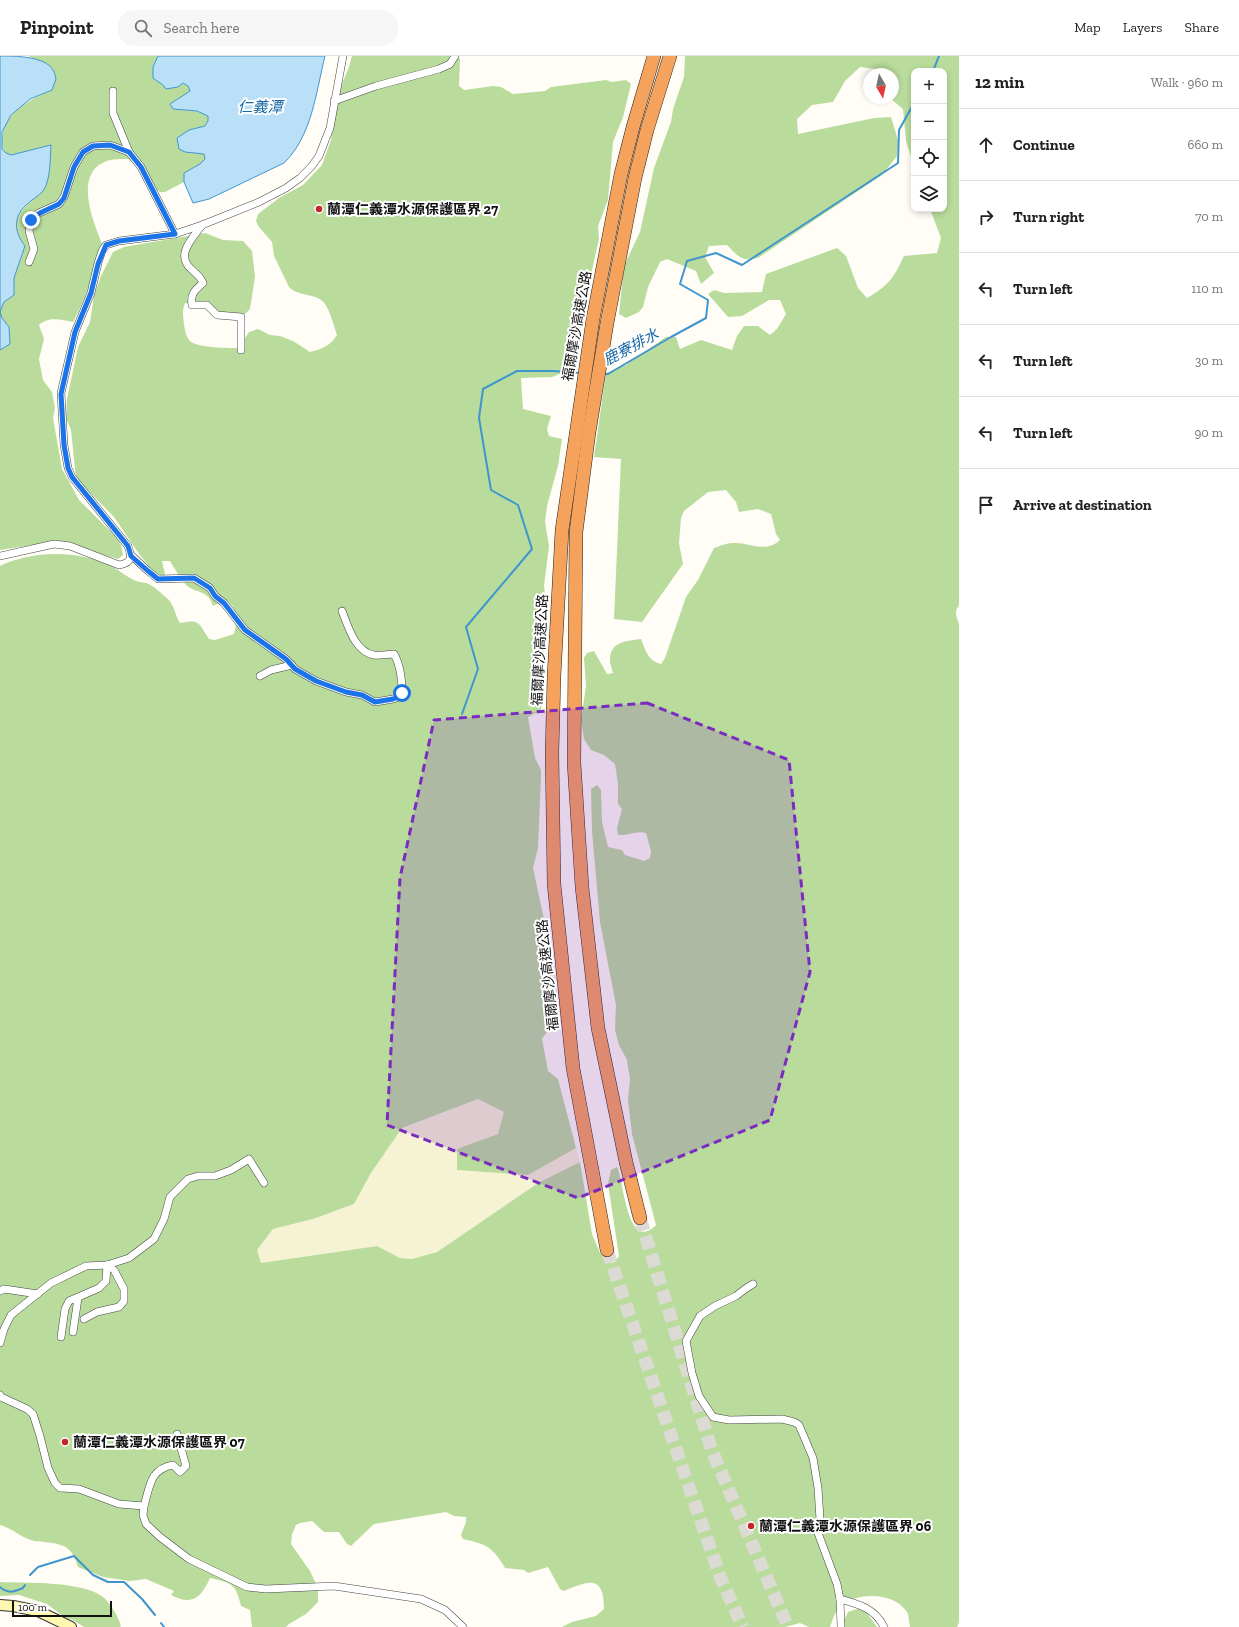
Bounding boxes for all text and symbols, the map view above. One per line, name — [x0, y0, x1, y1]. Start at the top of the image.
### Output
search box — [118, 10, 398, 46]
text: Pinpoint — [20, 16, 94, 39]
icon: search — [132, 17, 154, 39]
text: Search here — [164, 19, 240, 37]
text: Map — [1074, 19, 1101, 36]
text: Layers — [1123, 19, 1162, 36]
text: Share — [1184, 19, 1219, 36]
north arrow — [863, 68, 899, 104]
map controls — [911, 68, 947, 212]
button: + — [911, 68, 947, 104]
text: 12 min — [975, 72, 1024, 92]
text: Walk · 960 m — [1151, 75, 1223, 90]
water label: 仁義潭 — [237, 98, 285, 116]
button: − — [911, 104, 947, 140]
icon: ahead — [975, 134, 997, 156]
text: Continue — [1013, 136, 1075, 154]
text: 660 m — [1188, 137, 1223, 152]
button: locate — [911, 140, 947, 176]
button: layers — [911, 176, 947, 212]
place label: 蘭潭仁義潭水源保護區界 27 — [327, 201, 498, 218]
marker: 蘭潭仁義潭水源保護區界 27 — [314, 204, 324, 214]
icon: right — [975, 206, 997, 228]
text: Turn right — [1013, 208, 1084, 226]
text: 70 m — [1195, 209, 1223, 224]
route end — [22, 211, 40, 229]
street label: 福爾摩沙高速公路 — [559, 269, 595, 383]
icon: left — [975, 278, 997, 300]
text: Turn left — [1013, 280, 1073, 298]
text: 110 m — [1191, 281, 1223, 296]
water label: 鹿寮排水 — [600, 325, 663, 369]
icon: left — [975, 350, 997, 372]
text: Turn left — [1013, 352, 1073, 370]
text: 30 m — [1195, 353, 1223, 368]
icon: left — [975, 422, 997, 444]
text: Turn left — [1013, 424, 1073, 442]
text: 90 m — [1194, 425, 1223, 440]
icon: arrive — [975, 494, 997, 516]
text: Arrive at destination — [1013, 496, 1152, 514]
street label: 福爾摩沙高速公路 — [529, 594, 551, 706]
route start — [393, 684, 411, 702]
street label: 福爾摩沙高速公路 — [534, 918, 562, 1032]
place label: 蘭潭仁義潭水源保護區界 07 — [73, 1434, 245, 1451]
marker: 蘭潭仁義潭水源保護區界 07 — [60, 1437, 70, 1447]
place label: 蘭潭仁義潭水源保護區界 06 — [759, 1518, 932, 1535]
marker: 蘭潭仁義潭水源保護區界 06 — [746, 1521, 756, 1531]
scale bar — [12, 1599, 112, 1618]
text: 100 m — [18, 1601, 47, 1614]

